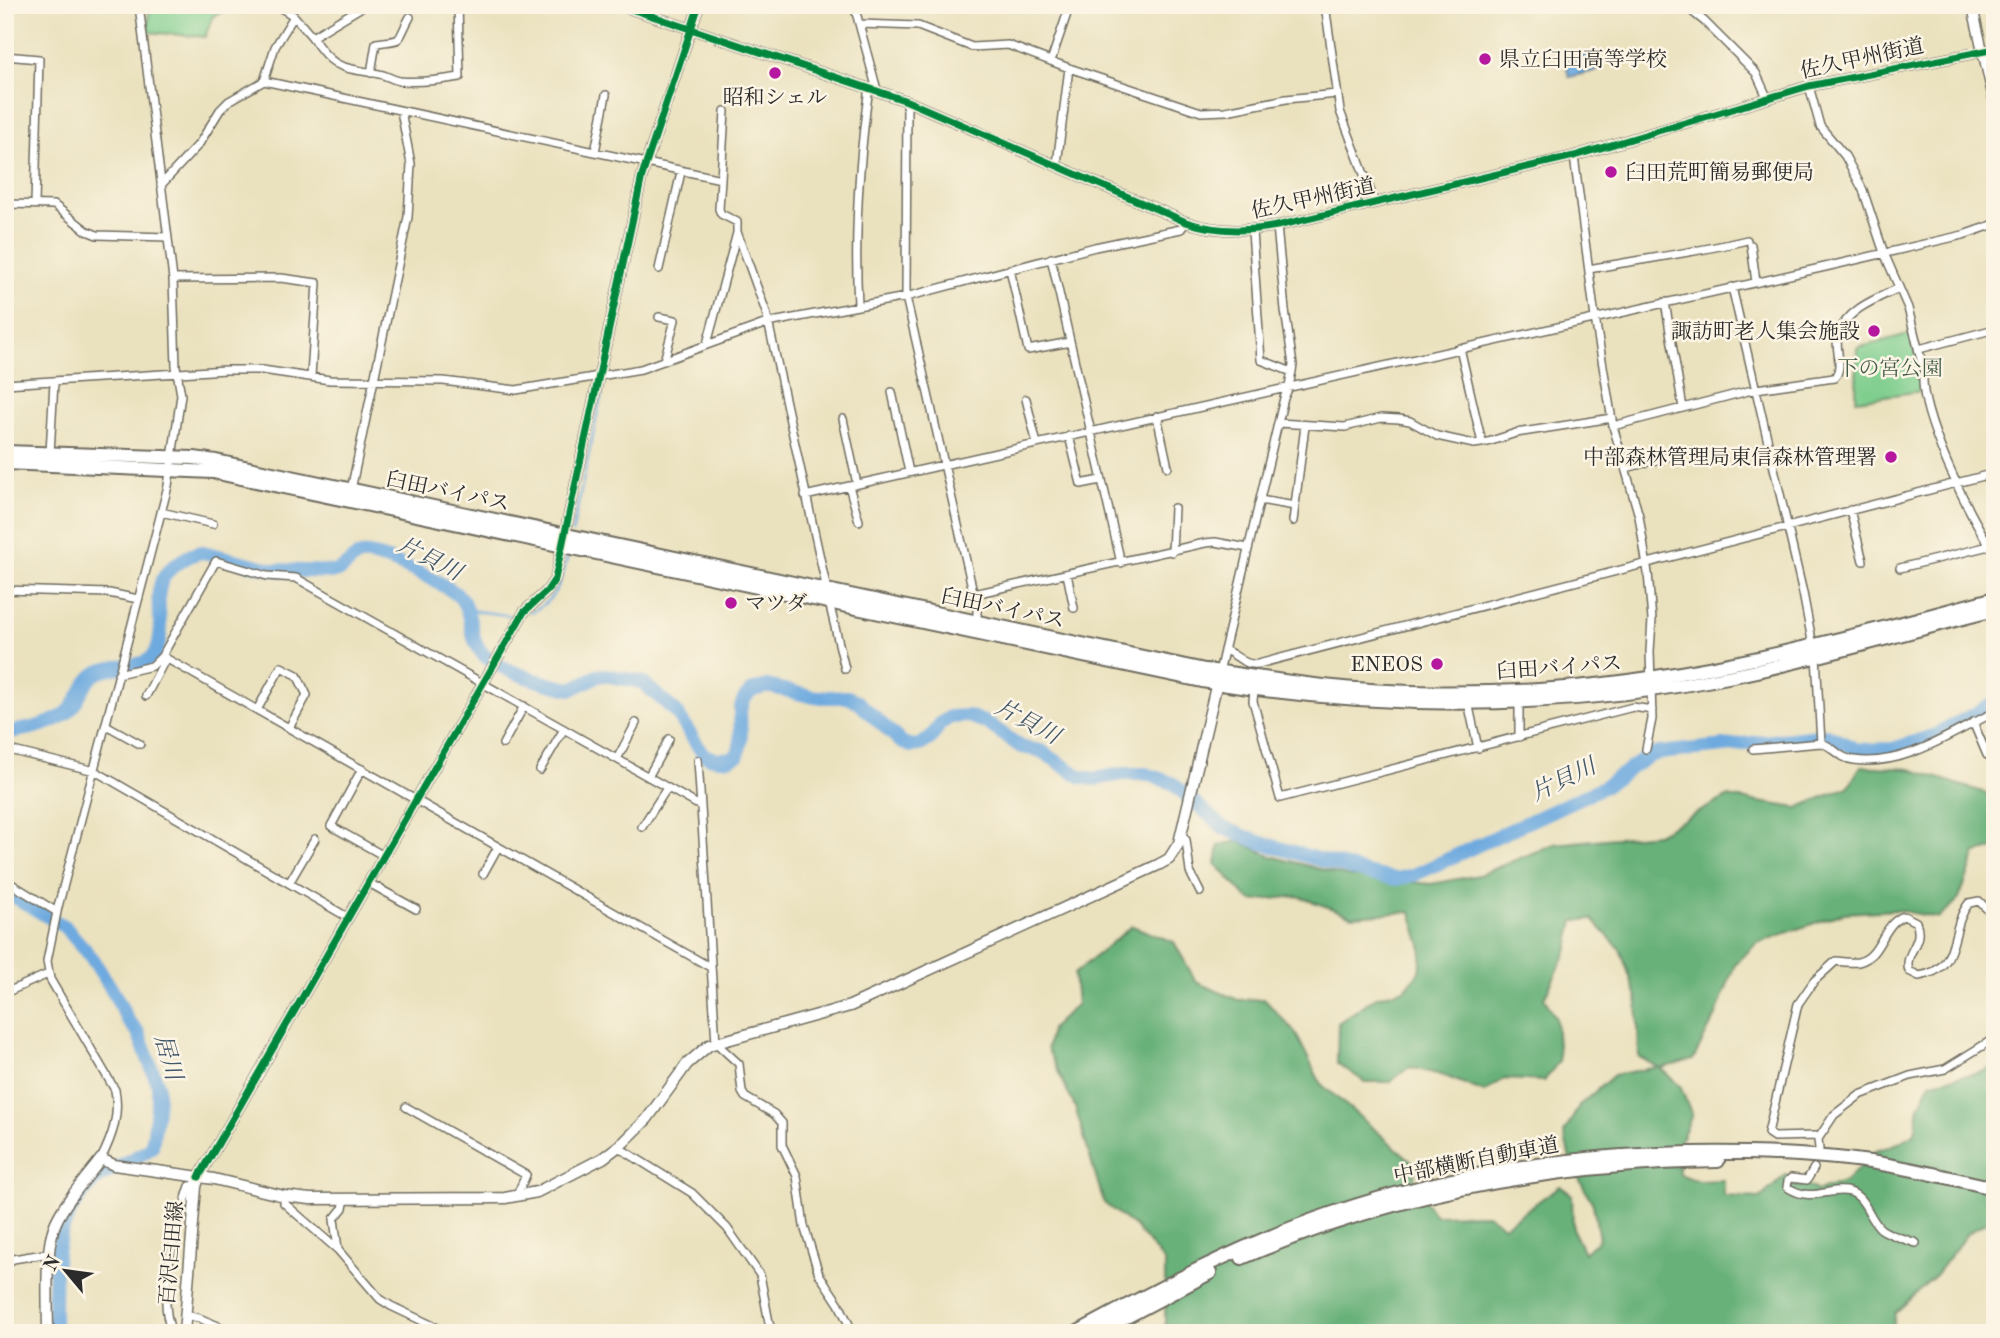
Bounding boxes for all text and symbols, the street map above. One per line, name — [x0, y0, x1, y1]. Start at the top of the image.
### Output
street label: 佐久甲州街道 — [1798, 34, 1926, 83]
place label: 県立臼田高等学校 — [1499, 48, 1667, 71]
marker: 県立臼田高等学校 — [1477, 51, 1493, 67]
marker: 昭和シェル — [767, 65, 783, 81]
place label: 昭和シェル — [723, 86, 827, 109]
place label: 臼田荒町簡易郵便局 — [1625, 161, 1814, 184]
marker: 臼田荒町簡易郵便局 — [1603, 164, 1619, 180]
street label: 佐久甲州街道 — [1249, 174, 1377, 223]
place label: 諏訪町老人集会施設 — [1671, 320, 1860, 343]
marker: 諏訪町老人集会施設 — [1866, 323, 1882, 339]
park label: 下の宮公園 — [1838, 357, 1943, 380]
place label: 中部森林管理局東信森林管理署 — [1583, 446, 1877, 469]
marker: 中部森林管理局東信森林管理署 — [1883, 449, 1899, 465]
street label: 臼田バイパス — [384, 467, 512, 516]
water label: 片貝川 — [393, 532, 469, 587]
street label: 臼田バイパス — [939, 584, 1067, 633]
place label: マツダ — [745, 593, 807, 615]
marker: マツダ — [723, 595, 739, 611]
street label: 臼田バイパス — [1496, 652, 1622, 683]
place label: ENEOS — [1350, 655, 1423, 676]
marker: ENEOS — [1429, 656, 1445, 672]
water label: 片貝川 — [991, 694, 1067, 750]
water label: 片貝川 — [1527, 752, 1602, 806]
water label: 居川 — [150, 1032, 187, 1086]
street label: 中部横断自動車道 — [1391, 1133, 1561, 1188]
street label: 百沢臼田線 — [155, 1200, 188, 1306]
north arrow — [32, 1236, 102, 1306]
text: N — [41, 1253, 65, 1275]

